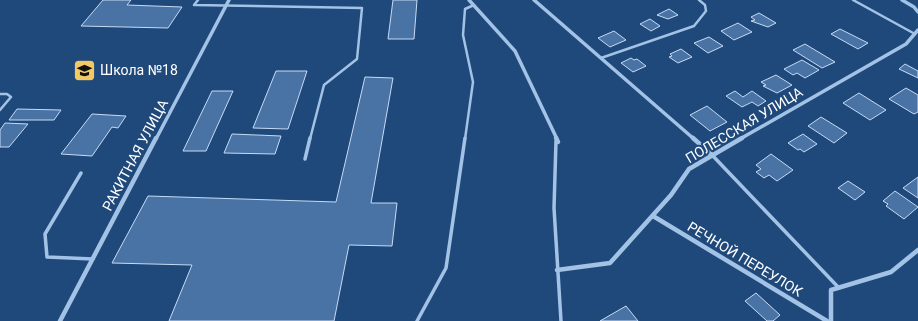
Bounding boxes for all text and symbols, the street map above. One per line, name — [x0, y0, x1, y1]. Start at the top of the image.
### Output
school or university icon: Школа №18 — [71, 57, 97, 83]
place label: Школа №18 — [100, 62, 178, 78]
street label: ПОЛЕССКАЯ УЛИЦА — [683, 84, 805, 166]
street label: РАКИТНАЯ УЛИЦА — [99, 97, 171, 213]
street label: РЕЧНОЙ ПЕРЕУЛОК — [685, 218, 805, 300]

